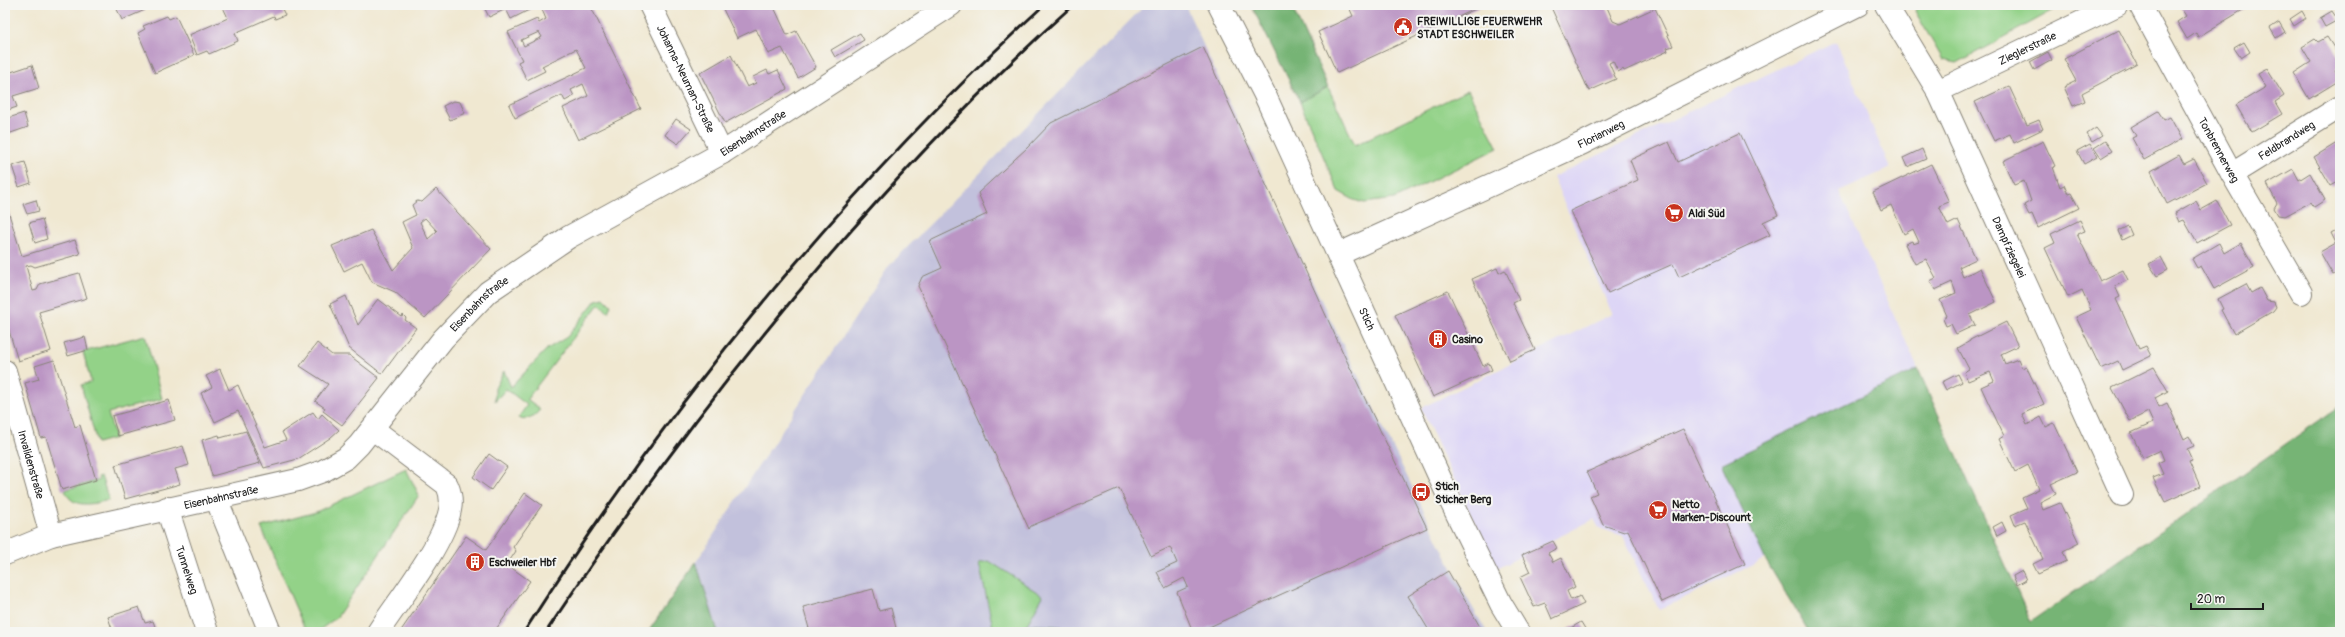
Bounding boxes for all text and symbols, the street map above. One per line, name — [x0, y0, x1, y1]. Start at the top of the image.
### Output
place label: FREIWILLIGE FEUERWEHR STADT ESCHWEILER — [1417, 15, 1543, 41]
public building icon: FREIWILLIGE FEUERWEHR STADT ESCHWEILER — [1392, 16, 1414, 38]
street label: Johanna-Neuman-Straße — [654, 23, 718, 135]
street label: Zieglerstraße — [1996, 29, 2059, 67]
street label: Eisenbahnstraße — [718, 107, 789, 159]
street label: Tonbrennerweg — [2196, 115, 2242, 185]
street label: Florianweg — [1575, 117, 1627, 151]
street label: Feldbrandweg — [2256, 118, 2317, 163]
supermarket icon: Aldi Süd — [1663, 202, 1685, 224]
place label: Aldi Süd — [1688, 207, 1725, 220]
street label: Dampfziegelei — [1990, 215, 2029, 280]
street label: Eisenbahnstraße — [447, 273, 511, 334]
street label: Stich — [1356, 305, 1378, 332]
building icon: Casino — [1427, 328, 1449, 350]
place label: Casino — [1452, 333, 1483, 346]
street label: Invalidenstraße — [15, 429, 47, 501]
place label: Stich Sticher Berg — [1435, 480, 1492, 506]
bus stop icon: Stich Sticher Berg — [1410, 481, 1432, 503]
street label: Eisenbahnstraße — [183, 482, 260, 512]
place label: Netto Marken-Discount — [1672, 498, 1752, 524]
supermarket icon: Netto Marken-Discount — [1647, 499, 1669, 521]
street label: Tunnelweg — [173, 544, 201, 596]
building icon: Eschweiler Hbf — [464, 551, 486, 573]
place label: Eschweiler Hbf — [489, 556, 557, 569]
scale bar — [2191, 585, 2263, 611]
text: 20 m — [2197, 592, 2226, 607]

